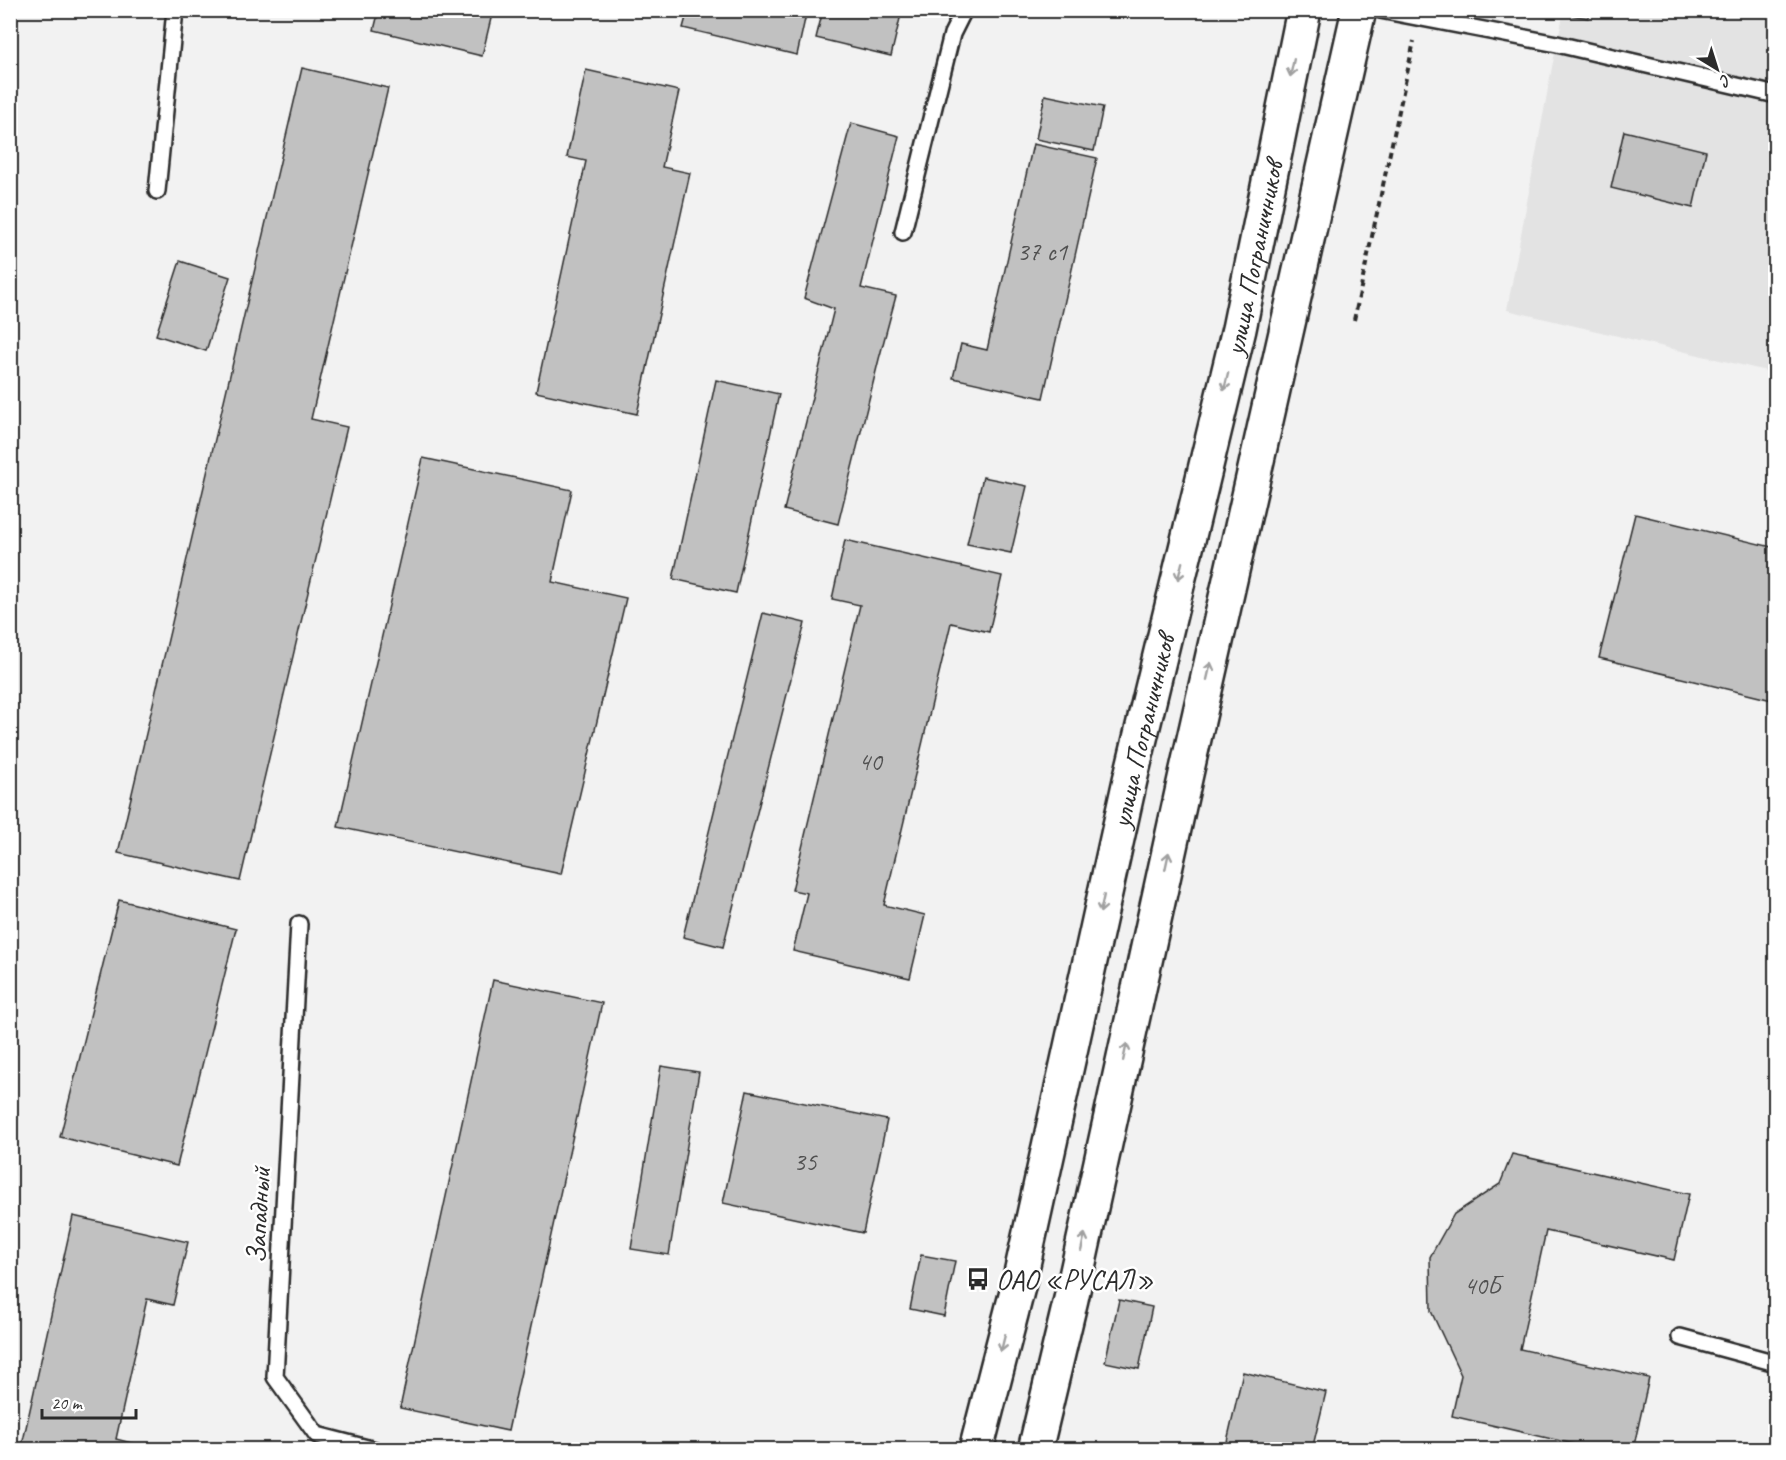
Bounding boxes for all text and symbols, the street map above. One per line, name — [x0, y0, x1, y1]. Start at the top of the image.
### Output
north arrow — [1687, 39, 1747, 99]
one-way arrow — [1286, 58, 1297, 77]
text: С — [1715, 70, 1735, 92]
street label: улица Пограничников — [1215, 152, 1291, 361]
house number: 37 с1 — [1017, 235, 1069, 268]
one-way arrow — [1220, 372, 1232, 391]
one-way arrow — [1174, 562, 1186, 581]
street label: улица Пограничников — [1102, 626, 1183, 833]
one-way arrow — [1204, 662, 1215, 681]
house number: 40 — [858, 745, 884, 778]
one-way arrow — [1161, 852, 1173, 871]
one-way arrow — [1096, 895, 1108, 914]
one-way arrow — [1120, 1042, 1131, 1062]
house number: 35 — [793, 1145, 818, 1178]
street label: Западный — [238, 1165, 278, 1264]
one-way arrow — [1078, 1233, 1089, 1252]
place label: ОАО «РУСАЛ» — [996, 1262, 1154, 1297]
bus stop icon: ОАО «РУСАЛ» — [965, 1266, 991, 1292]
house number: 40Б — [1464, 1269, 1504, 1302]
one-way arrow — [997, 1334, 1009, 1353]
scale bar — [42, 1382, 136, 1420]
text: 20 m — [51, 1392, 84, 1414]

